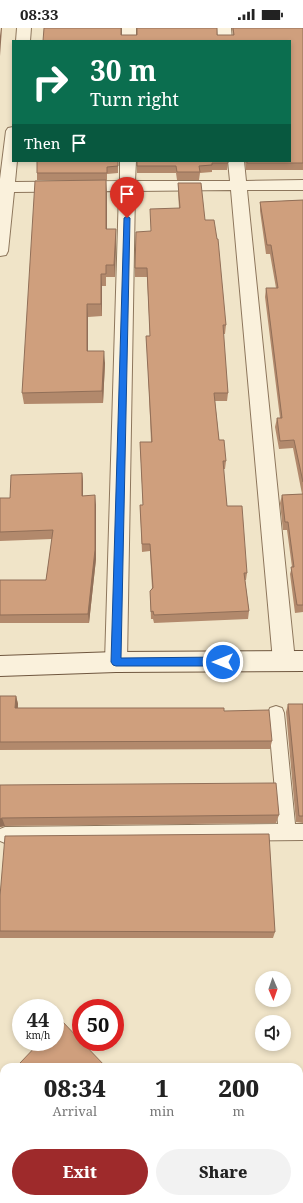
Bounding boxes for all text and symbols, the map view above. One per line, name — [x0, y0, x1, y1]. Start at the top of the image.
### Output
text: 08:33 — [20, 4, 58, 24]
text: 30 m — [90, 51, 157, 89]
icon: right — [24, 56, 76, 108]
text: Turn right — [90, 87, 179, 111]
icon: arrive — [68, 132, 90, 154]
text: Then — [24, 133, 60, 153]
pin — [110, 177, 144, 218]
icon: arrive — [116, 183, 138, 205]
position arrow — [202, 641, 244, 683]
north arrow — [255, 971, 291, 1007]
map controls — [255, 971, 291, 1051]
speed limit sign: 50 — [72, 999, 124, 1051]
text: 44 — [27, 1006, 49, 1033]
button: sound — [255, 1015, 291, 1051]
text: km/h — [26, 1028, 50, 1042]
text: 08:34 — [44, 1071, 106, 1104]
text: 1 — [155, 1071, 169, 1104]
text: 200 — [218, 1071, 259, 1104]
text: Arrival — [53, 1102, 97, 1120]
text: min — [150, 1102, 174, 1120]
text: m — [233, 1102, 245, 1120]
button: Exit — [12, 1149, 148, 1195]
button: Share — [156, 1149, 291, 1195]

